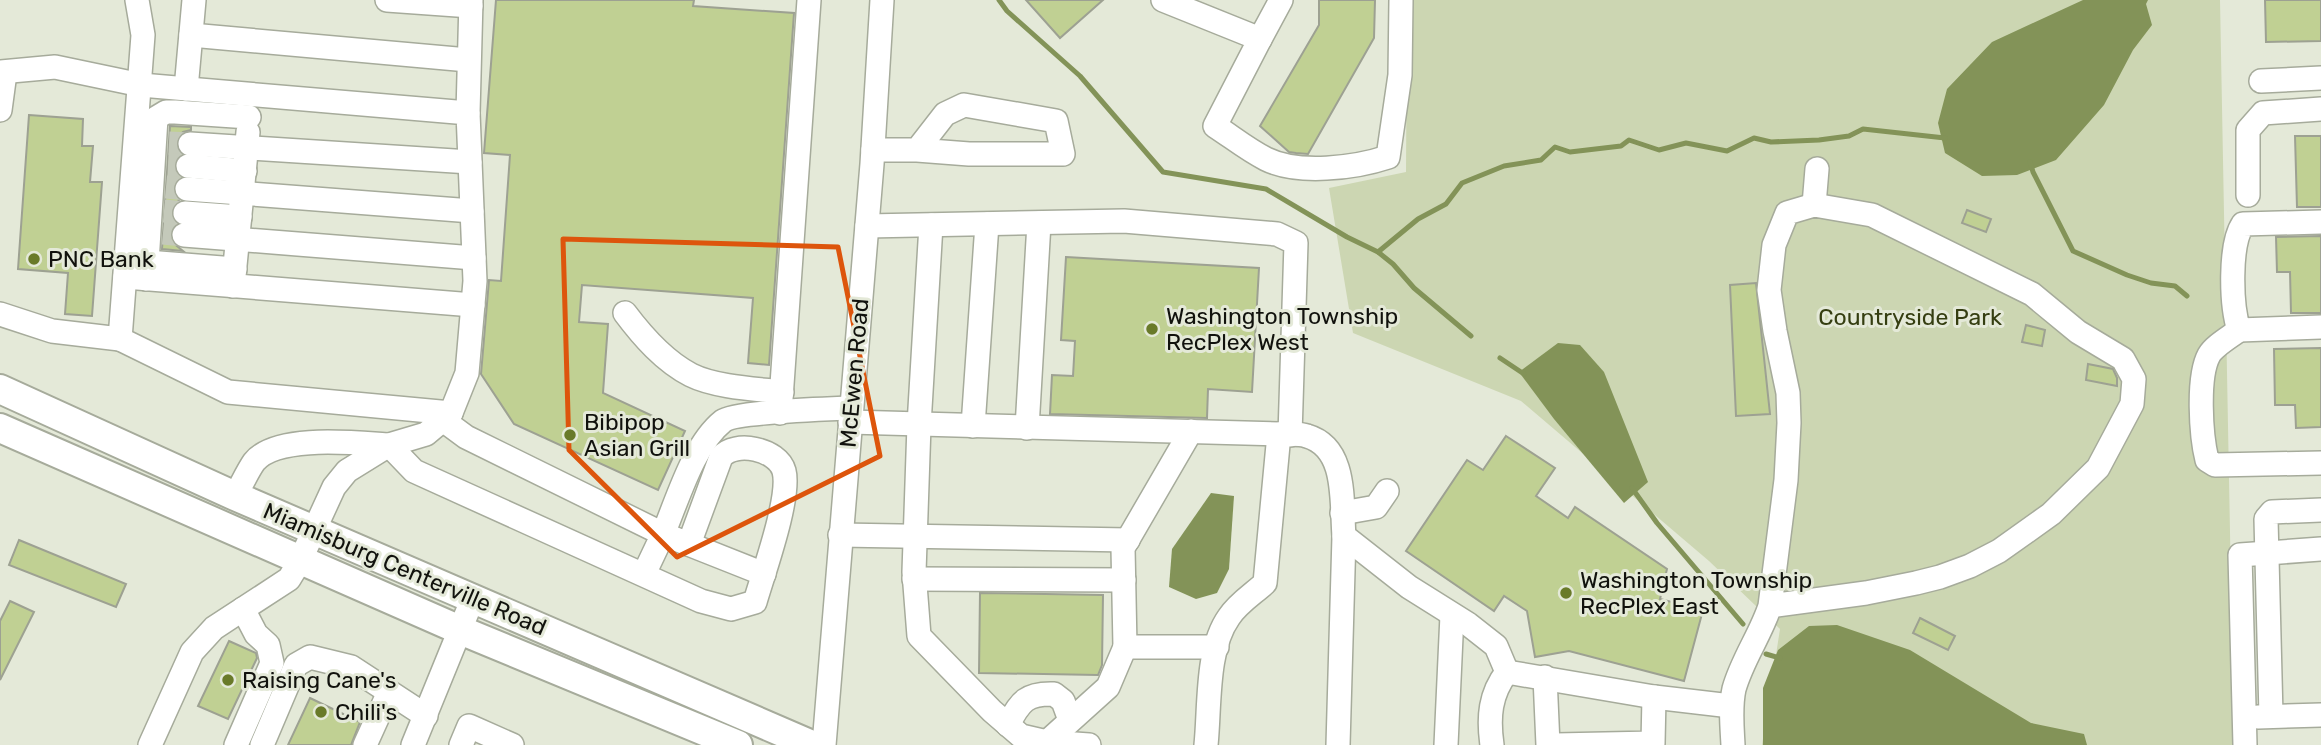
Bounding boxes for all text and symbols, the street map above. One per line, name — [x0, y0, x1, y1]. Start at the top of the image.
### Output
place label: PNC Bank — [48, 245, 154, 273]
marker: PNC Bank — [26, 251, 42, 267]
street label: McEwen Road — [834, 297, 874, 449]
place label: Washington Township RecPlex West — [1166, 302, 1398, 356]
park label: Countryside Park — [1818, 303, 2002, 331]
marker: Washington Township RecPlex West — [1144, 321, 1160, 337]
place label: Bibipop Asian Grill — [584, 408, 690, 462]
marker: Bibipop Asian Grill — [562, 427, 578, 443]
street label: Miamisburg Centerville Road — [259, 497, 551, 641]
place label: Washington Township RecPlex East — [1580, 566, 1812, 620]
marker: Washington Township RecPlex East — [1558, 585, 1574, 601]
place label: Raising Cane's — [242, 666, 396, 694]
marker: Raising Cane's — [220, 672, 236, 688]
place label: Chili's — [335, 698, 397, 726]
marker: Chili's — [313, 704, 329, 720]

